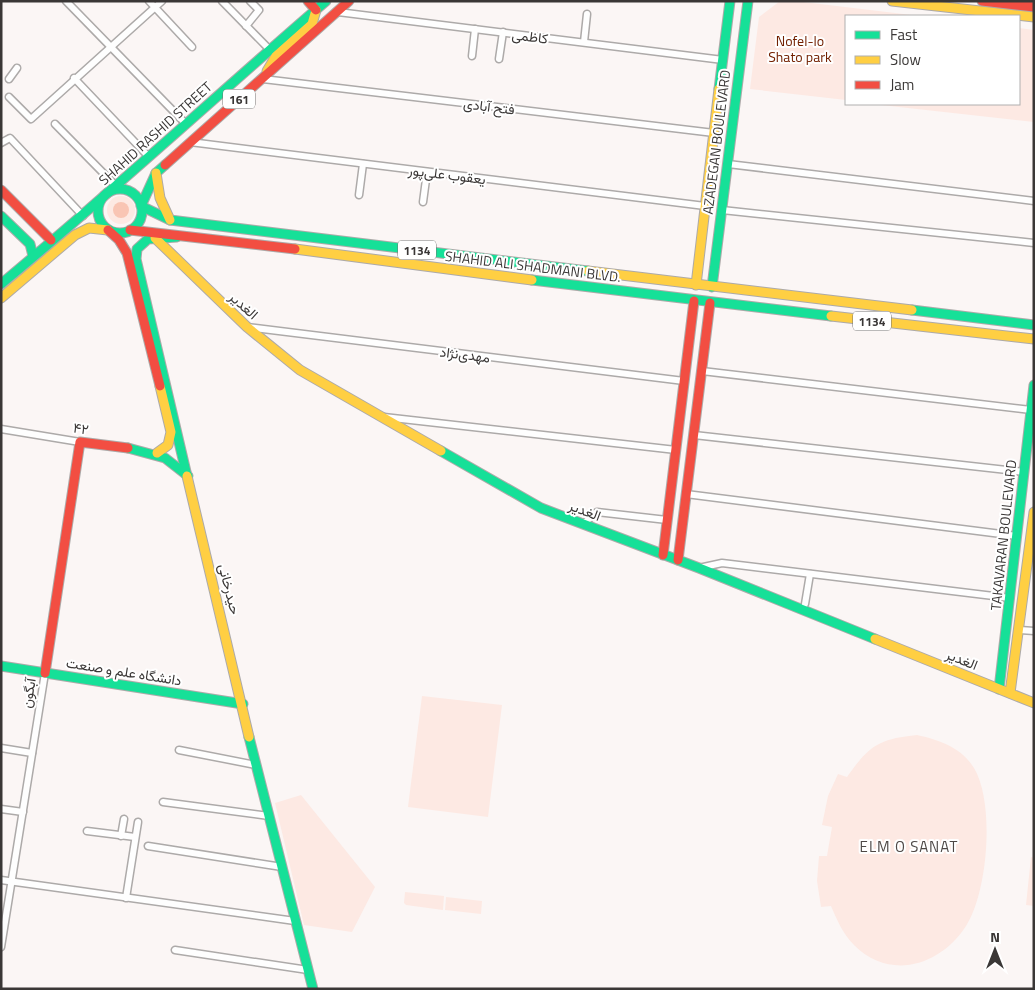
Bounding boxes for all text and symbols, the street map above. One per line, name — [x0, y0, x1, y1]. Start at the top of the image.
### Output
legend — [845, 15, 1020, 105]
street label: کاظمی — [511, 23, 549, 49]
text: Fast — [890, 23, 918, 46]
park label: Nofel-lo Shato park — [768, 30, 832, 67]
text: Slow — [890, 48, 921, 71]
street label: AZADEGAN BOULEVARD — [697, 69, 735, 215]
text: Jam — [890, 73, 914, 96]
street label: SHAHID RASHID STREET — [94, 76, 217, 190]
road number: 161 — [223, 90, 255, 108]
street label: فتح آبادی — [462, 92, 516, 121]
street label: یعقوب علی‌پور — [406, 159, 487, 189]
road number: 1134 — [398, 240, 436, 260]
street label: SHAHID ALI SHADMANI BLVD. — [444, 245, 622, 287]
street label: الغدیر — [224, 285, 263, 324]
road number: 1134 — [853, 312, 891, 331]
street label: مهدی‌نژاد — [439, 340, 491, 368]
street label: ۴۲ — [72, 416, 90, 440]
street label: TAKAVARAN BOULEVARD — [985, 459, 1021, 611]
street label: الغدیر — [565, 494, 604, 526]
street label: حیدرخانی — [214, 561, 246, 617]
street label: الغدیر — [942, 643, 981, 675]
street label: دانشگاه علم و صنعت — [65, 652, 184, 691]
street label: آبگون — [15, 675, 41, 710]
district label: ELM O SANAT — [860, 835, 958, 858]
north arrow — [970, 925, 1020, 975]
text: N — [990, 926, 1000, 947]

